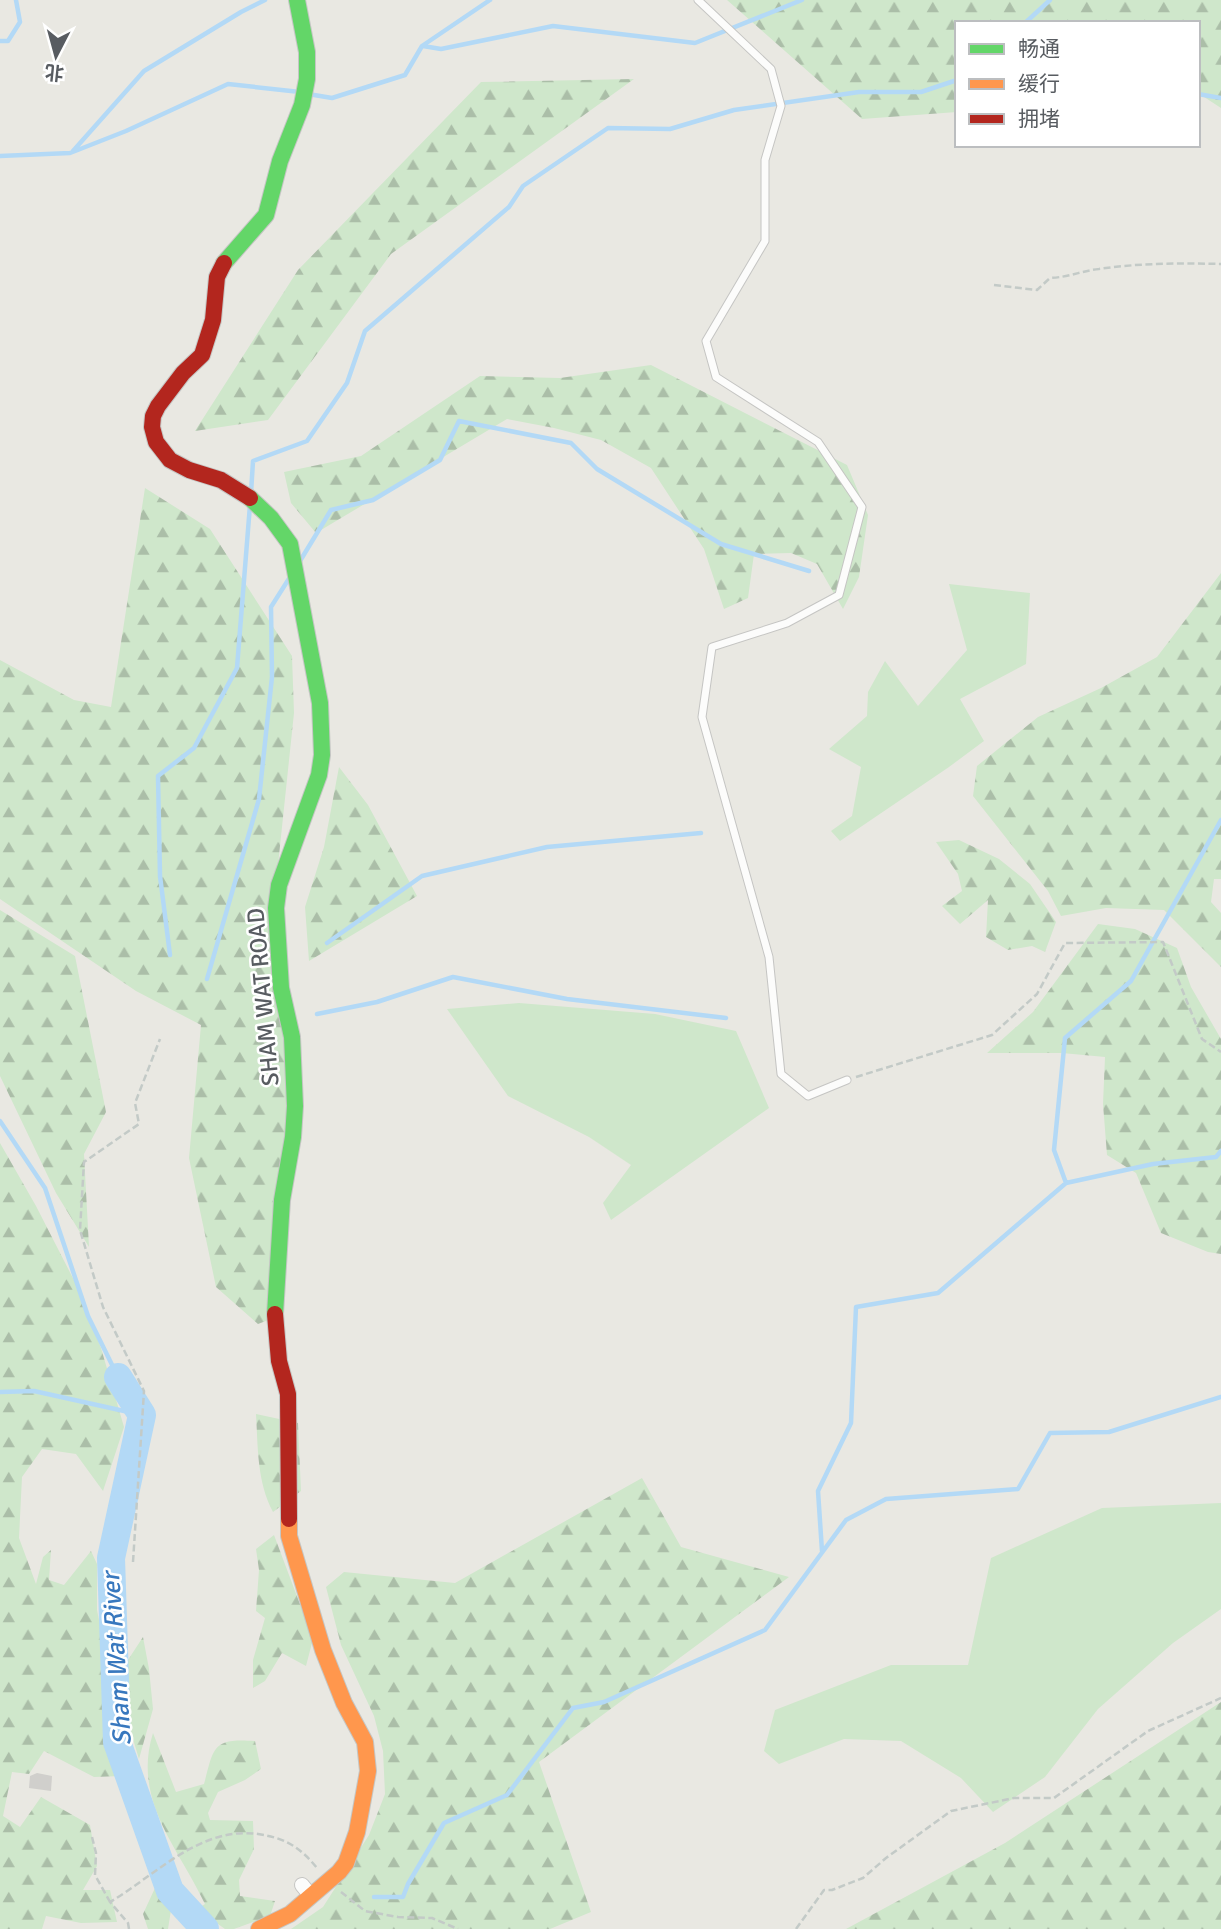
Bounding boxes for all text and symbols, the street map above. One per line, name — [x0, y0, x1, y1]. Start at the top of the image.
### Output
north arrow — [21, 21, 91, 91]
legend — [955, 21, 1200, 147]
text: 畅通 — [1018, 36, 1060, 62]
text: 北 — [44, 59, 65, 85]
text: 缓行 — [1018, 71, 1060, 97]
text: 拥堵 — [1018, 106, 1060, 132]
street label: SHAM WAT ROAD — [240, 907, 286, 1087]
water label: Sham Wat River — [95, 1568, 139, 1747]

